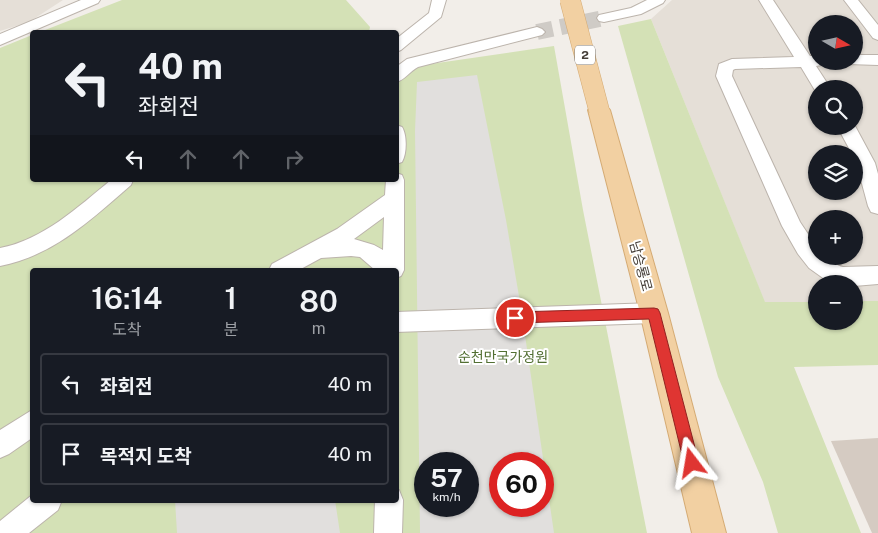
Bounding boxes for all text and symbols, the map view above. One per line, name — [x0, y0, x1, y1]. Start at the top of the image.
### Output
north arrow — [808, 15, 862, 70]
map controls — [808, 15, 863, 330]
text: 40 m — [138, 46, 223, 87]
road number: 2 — [575, 46, 595, 64]
icon: left — [55, 50, 120, 115]
button: search — [808, 80, 863, 135]
text: 좌회전 — [138, 93, 199, 119]
icon: left — [121, 145, 149, 173]
icon: ahead — [174, 145, 202, 173]
icon: ahead — [227, 145, 255, 173]
icon: right — [280, 145, 308, 173]
button: layers — [808, 145, 863, 200]
button: + — [808, 210, 863, 265]
street label: 남승룡로 — [627, 239, 655, 293]
button: − — [808, 275, 863, 330]
text: 16:14 — [91, 280, 162, 316]
text: 1 — [225, 280, 237, 316]
text: 80 — [299, 283, 338, 319]
pin — [494, 297, 536, 339]
icon: arrive — [501, 304, 529, 332]
text: m — [312, 319, 326, 338]
text: 도착 — [112, 320, 141, 339]
text: 분 — [223, 320, 238, 339]
park label: 순천만국가정원 — [458, 349, 548, 365]
icon: left — [57, 370, 85, 398]
text: 40 m — [327, 373, 372, 395]
text: 좌회전 — [100, 375, 152, 397]
position arrow — [665, 436, 717, 488]
icon: arrive — [57, 440, 85, 468]
text: 40 m — [327, 443, 372, 465]
text: 목적지 도착 — [100, 445, 192, 467]
speed limit sign: 60 — [489, 452, 554, 517]
text: 57 — [430, 463, 463, 493]
text: km/h — [432, 490, 461, 504]

